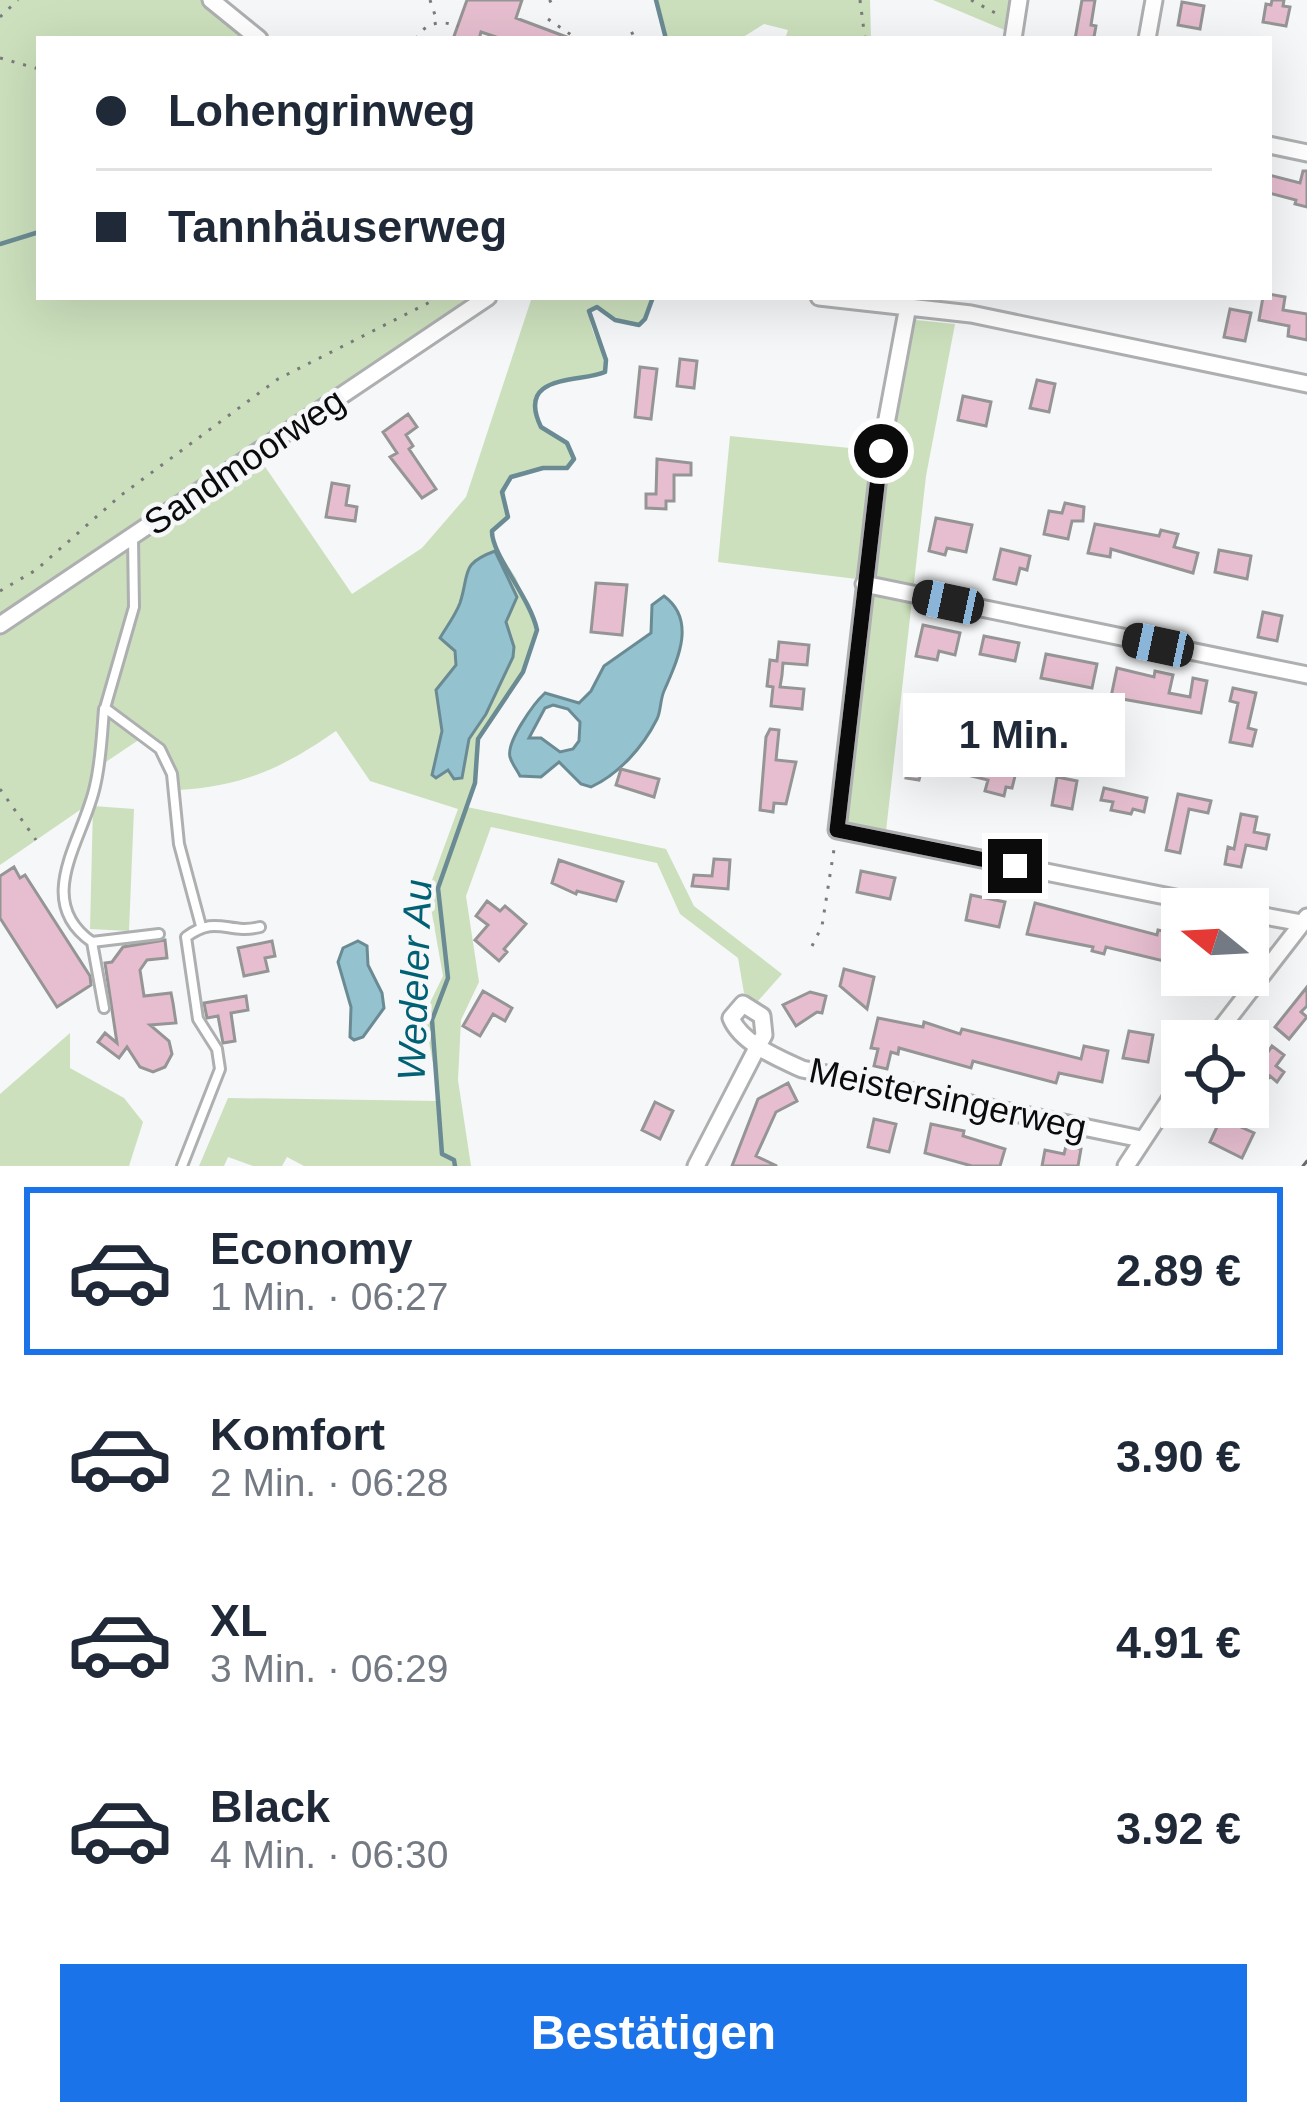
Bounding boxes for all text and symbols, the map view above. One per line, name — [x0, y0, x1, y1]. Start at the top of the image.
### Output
text: Lohengrinweg — [168, 85, 476, 136]
text: Tannhäuserweg — [168, 201, 507, 252]
street label: Sandmoorweg — [137, 380, 352, 543]
route start — [854, 424, 908, 478]
car — [909, 577, 987, 627]
car — [1119, 620, 1197, 670]
callout: 1 Min. — [904, 692, 1126, 776]
text: 1 Min. — [959, 713, 1069, 756]
route end — [988, 839, 1042, 893]
water label: Wedeler Au — [389, 879, 440, 1082]
north arrow — [1161, 888, 1269, 996]
map controls — [1161, 888, 1269, 1128]
button: locate — [1161, 1020, 1269, 1128]
street label: Meistersingerweg — [806, 1049, 1090, 1148]
icon: car — [66, 1217, 174, 1325]
text: Economy — [210, 1223, 413, 1274]
text: 2.89 € — [1116, 1245, 1241, 1296]
text: 1 Min. · 06:27 — [210, 1275, 448, 1318]
icon: car — [66, 1403, 174, 1511]
text: Komfort — [210, 1409, 385, 1460]
text: 3.90 € — [1116, 1431, 1241, 1482]
text: 2 Min. · 06:28 — [210, 1461, 448, 1504]
icon: car — [66, 1589, 174, 1697]
text: XL — [210, 1595, 268, 1646]
text: 4.91 € — [1116, 1617, 1241, 1668]
text: 3 Min. · 06:29 — [210, 1647, 448, 1690]
icon: car — [66, 1775, 174, 1883]
text: Black — [210, 1781, 330, 1832]
text: 3.92 € — [1116, 1803, 1241, 1854]
text: 4 Min. · 06:30 — [210, 1833, 448, 1876]
button: Bestätigen — [60, 1964, 1247, 2102]

